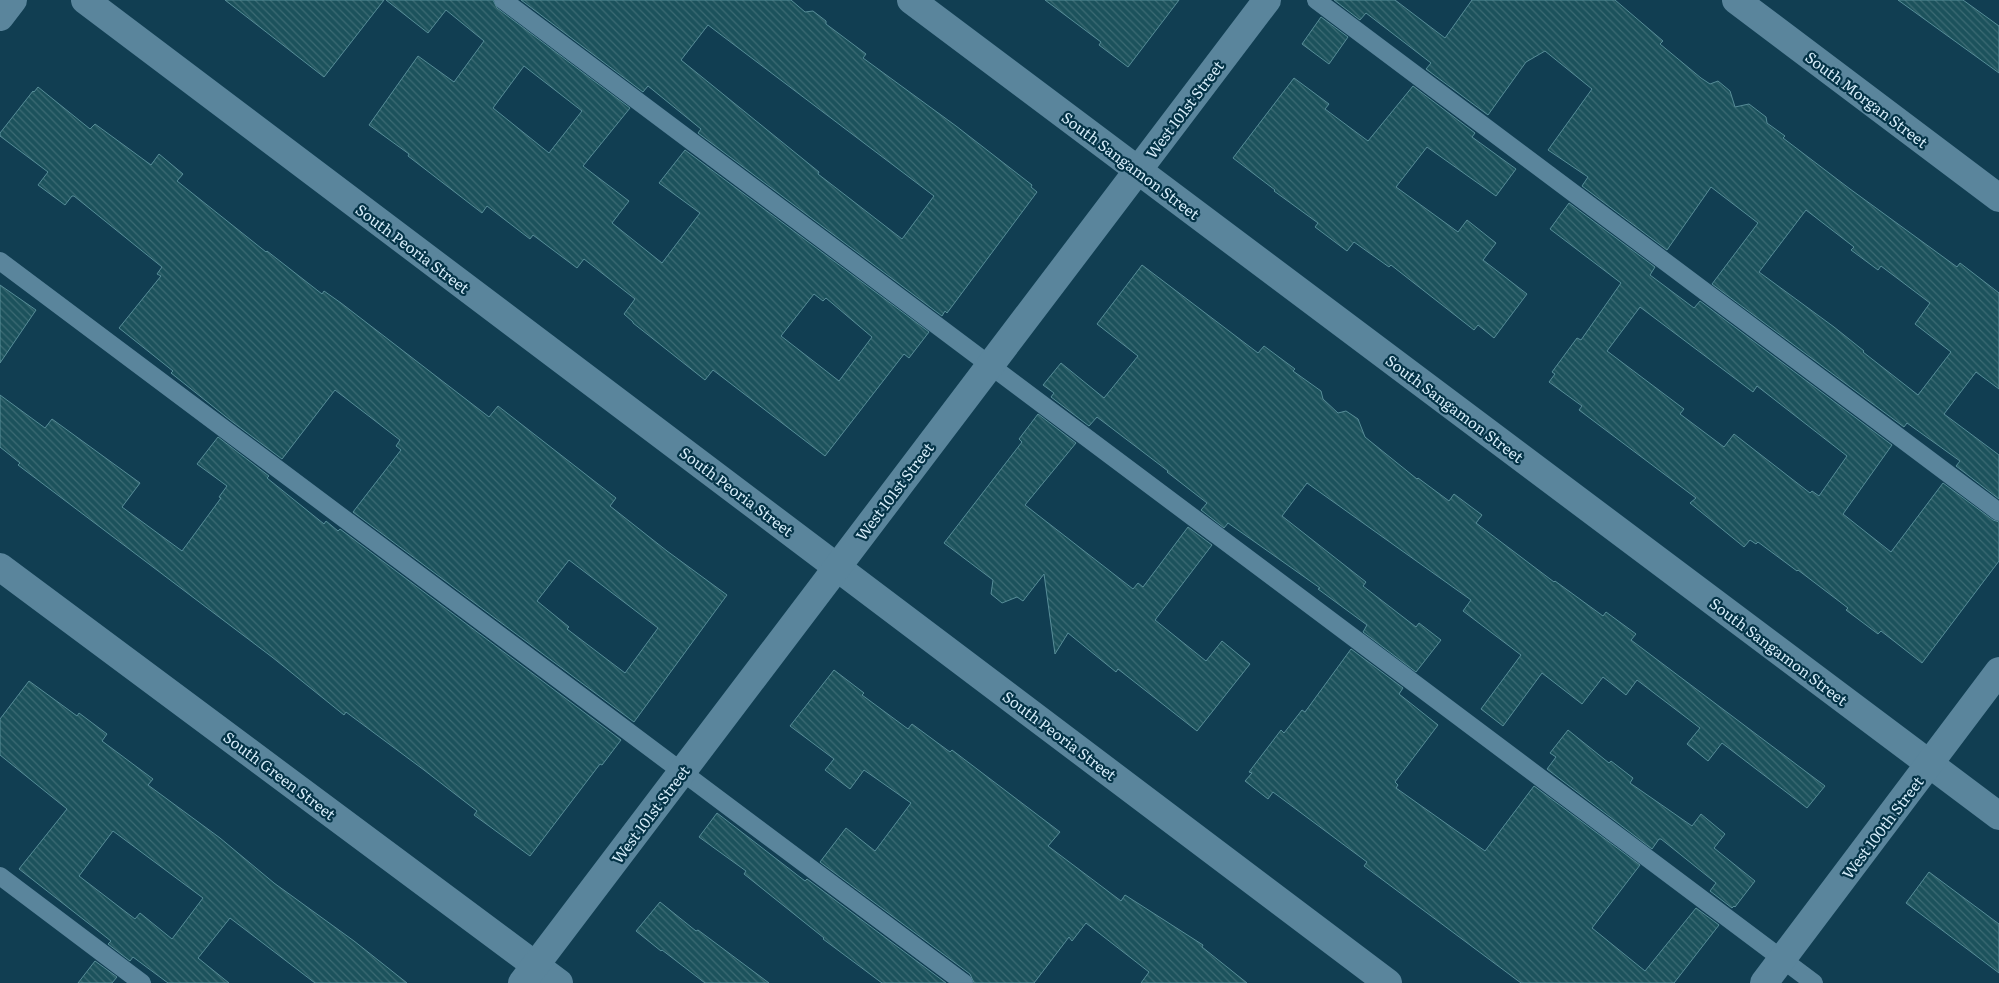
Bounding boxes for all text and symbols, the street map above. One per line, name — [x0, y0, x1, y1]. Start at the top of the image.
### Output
street label: South Morgan Street — [1801, 45, 1933, 153]
street label: West 101st Street — [1139, 55, 1229, 163]
street label: South Sangamon Street — [1057, 105, 1205, 225]
street label: South Peoria Street — [351, 198, 475, 298]
street label: South Sangamon Street — [1381, 348, 1529, 468]
street label: West 101st Street — [849, 437, 939, 545]
street label: South Peoria Street — [675, 441, 799, 541]
street label: South Sangamon Street — [1705, 591, 1853, 711]
street label: South Peoria Street — [998, 685, 1122, 785]
street label: South Green Street — [219, 725, 341, 825]
street label: West 101st Street — [605, 760, 695, 868]
street label: West 100th Street — [1836, 771, 1928, 883]

